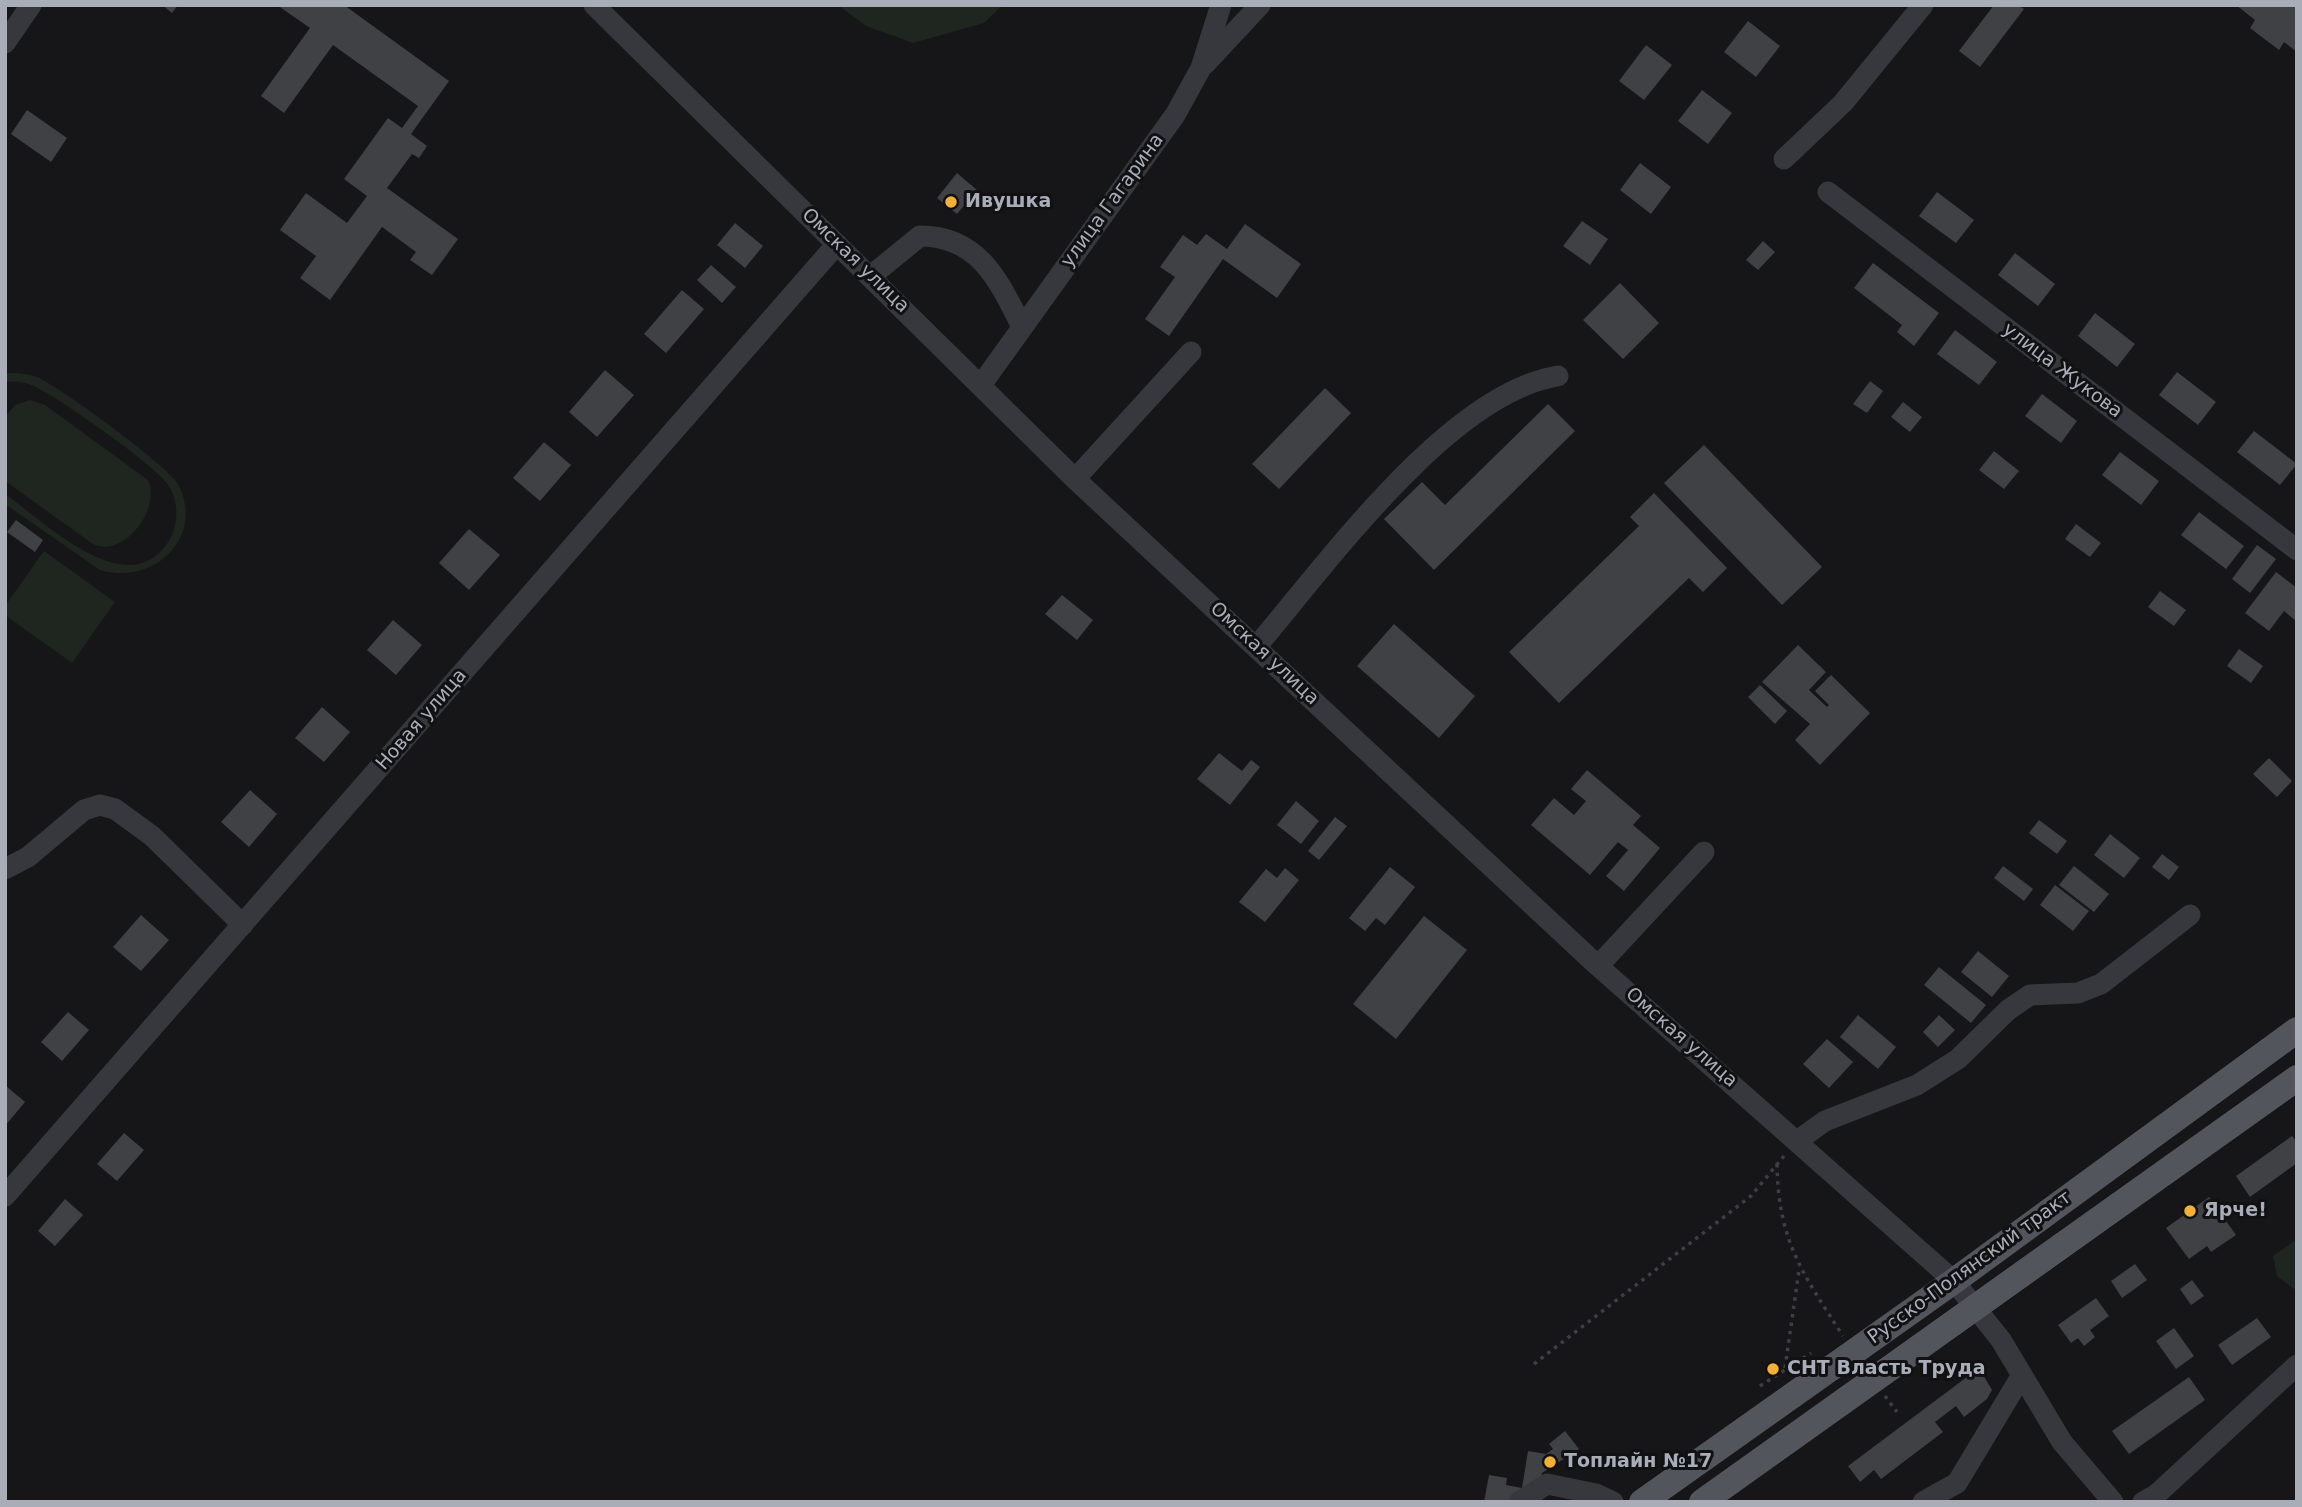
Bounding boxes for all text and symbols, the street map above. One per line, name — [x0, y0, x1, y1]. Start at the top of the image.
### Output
street label: улица Гагарина — [1057, 130, 1169, 272]
place label: Ивушка — [965, 191, 1051, 213]
marker: Ивушка — [943, 194, 959, 210]
street label: Омская улица — [796, 204, 914, 318]
street label: улица Жукова — [1998, 319, 2126, 423]
street label: Омская улица — [1205, 598, 1323, 710]
street label: Новая улица — [372, 665, 472, 775]
street label: Омская улица — [1620, 983, 1742, 1093]
street label: Русско-Полянский тракт — [1864, 1187, 2076, 1349]
place label: Ярче! — [2204, 1200, 2267, 1222]
marker: Ярче! — [2182, 1203, 2198, 1219]
place label: СНТ Власть Труда — [1787, 1358, 1986, 1380]
marker: СНТ Власть Труда — [1765, 1361, 1781, 1377]
place label: Топлайн №17 — [1564, 1451, 1712, 1473]
marker: Топлайн №17 — [1542, 1454, 1558, 1470]

